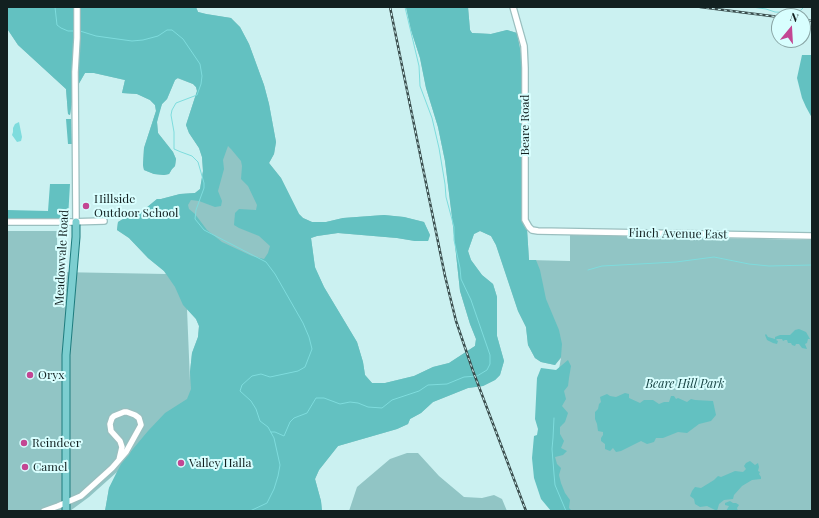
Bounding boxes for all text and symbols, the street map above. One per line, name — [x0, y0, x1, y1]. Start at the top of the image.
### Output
north arrow — [771, 8, 811, 48]
text: N — [788, 9, 801, 25]
street label: Beare Road — [518, 95, 532, 155]
place label: Hillside Outdoor School — [94, 192, 178, 220]
marker: Hillside Outdoor School — [81, 201, 91, 211]
street label: Meadowvale Road — [52, 209, 72, 307]
street label: Finch Avenue East — [628, 226, 728, 242]
place label: Oryx — [38, 368, 65, 382]
marker: Oryx — [25, 370, 35, 380]
park label: Beare Hill Park — [645, 377, 725, 391]
place label: Reindeer — [32, 436, 81, 450]
marker: Reindeer — [19, 438, 29, 448]
place label: Valley Halla — [189, 456, 251, 470]
marker: Valley Halla — [176, 458, 186, 468]
place label: Camel — [33, 460, 67, 474]
marker: Camel — [20, 462, 30, 472]

